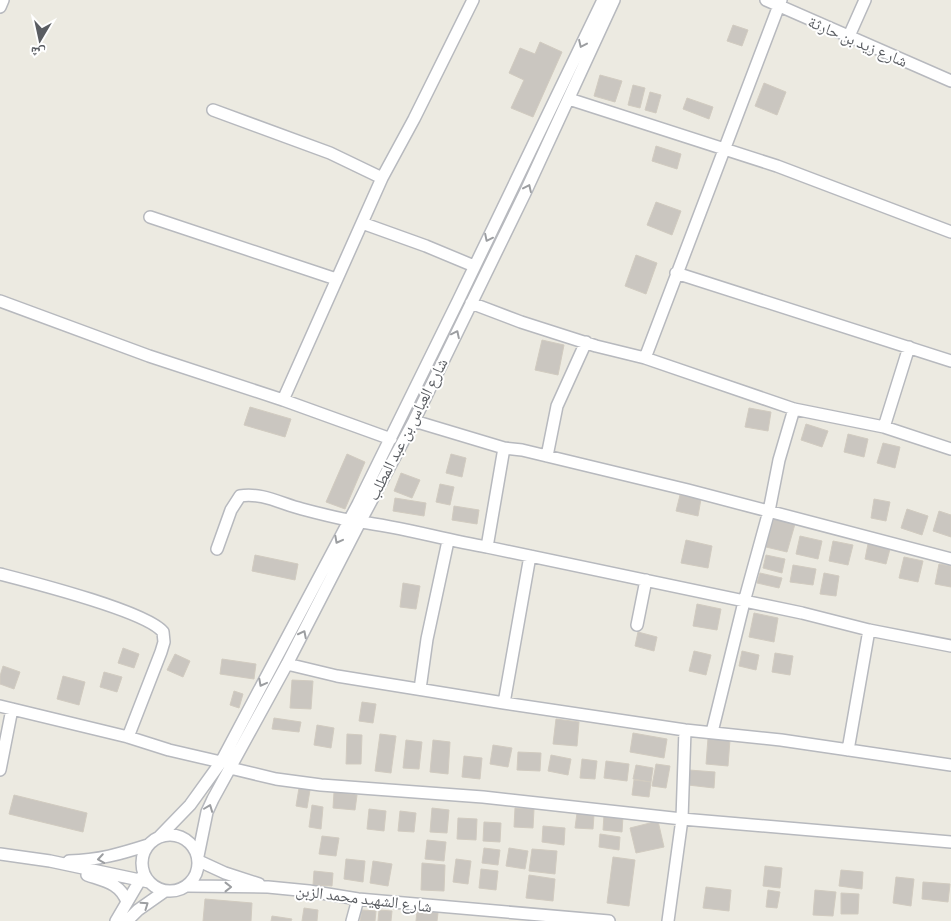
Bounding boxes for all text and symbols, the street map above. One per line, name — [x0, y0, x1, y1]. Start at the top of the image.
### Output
street label: شارع زيد بن حارثة — [805, 11, 911, 72]
north arrow — [15, 15, 65, 65]
one-way arrow — [578, 39, 588, 48]
text: ش — [29, 43, 47, 63]
one-way arrow — [521, 184, 532, 193]
one-way arrow — [484, 232, 494, 241]
one-way arrow — [450, 330, 460, 339]
street label: شارع العباس بن عبد المطلب — [362, 355, 452, 504]
one-way arrow — [334, 534, 344, 543]
one-way arrow — [297, 631, 307, 640]
one-way arrow — [258, 678, 268, 687]
one-way arrow — [203, 804, 213, 813]
one-way arrow — [97, 853, 106, 863]
street label: شارع الشهيد محمد الزبن — [295, 880, 433, 917]
one-way arrow — [224, 882, 232, 892]
one-way arrow — [139, 902, 149, 911]

